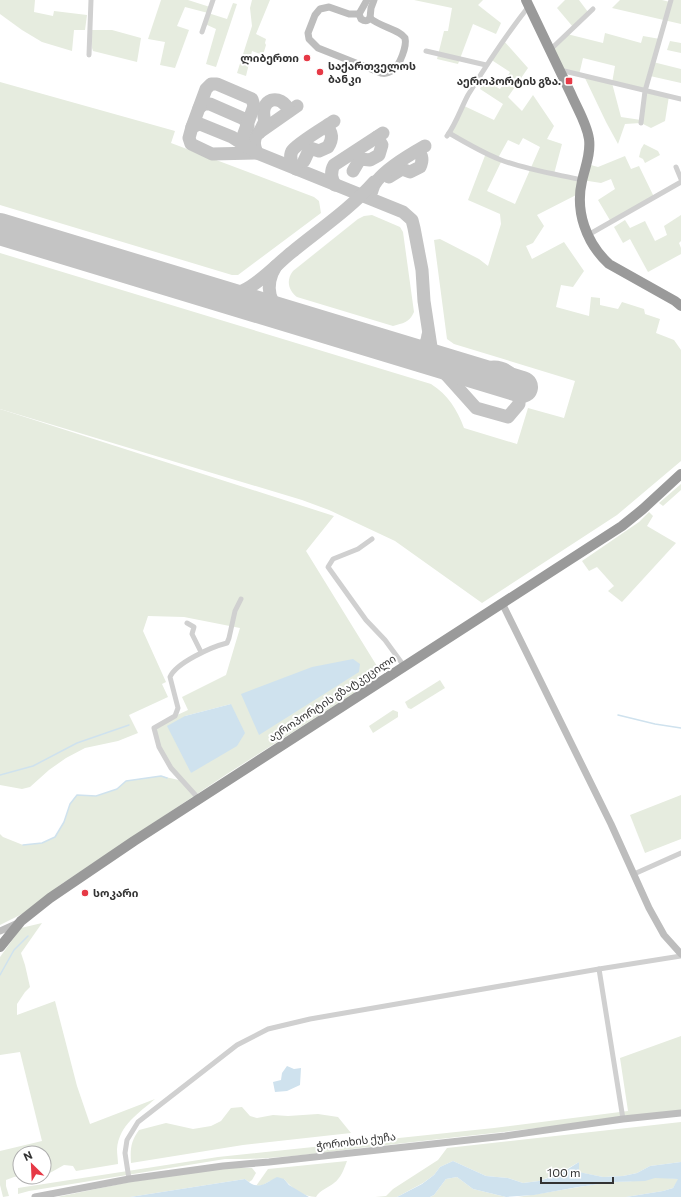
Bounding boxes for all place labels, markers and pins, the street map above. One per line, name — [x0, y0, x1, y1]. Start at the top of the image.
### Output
place label: ლიბერთი — [240, 51, 299, 65]
marker: ლიბერთი — [302, 53, 312, 63]
place label: საქართველოს ბანკი — [328, 59, 416, 86]
marker: საქართველოს ბანკი — [315, 67, 325, 77]
place label: აეროპორტის გზა. — [457, 74, 561, 88]
marker: აეროპორტის გზა. — [564, 76, 574, 86]
place label: სოკარი — [93, 886, 139, 900]
marker: სოკარი — [80, 888, 90, 898]

